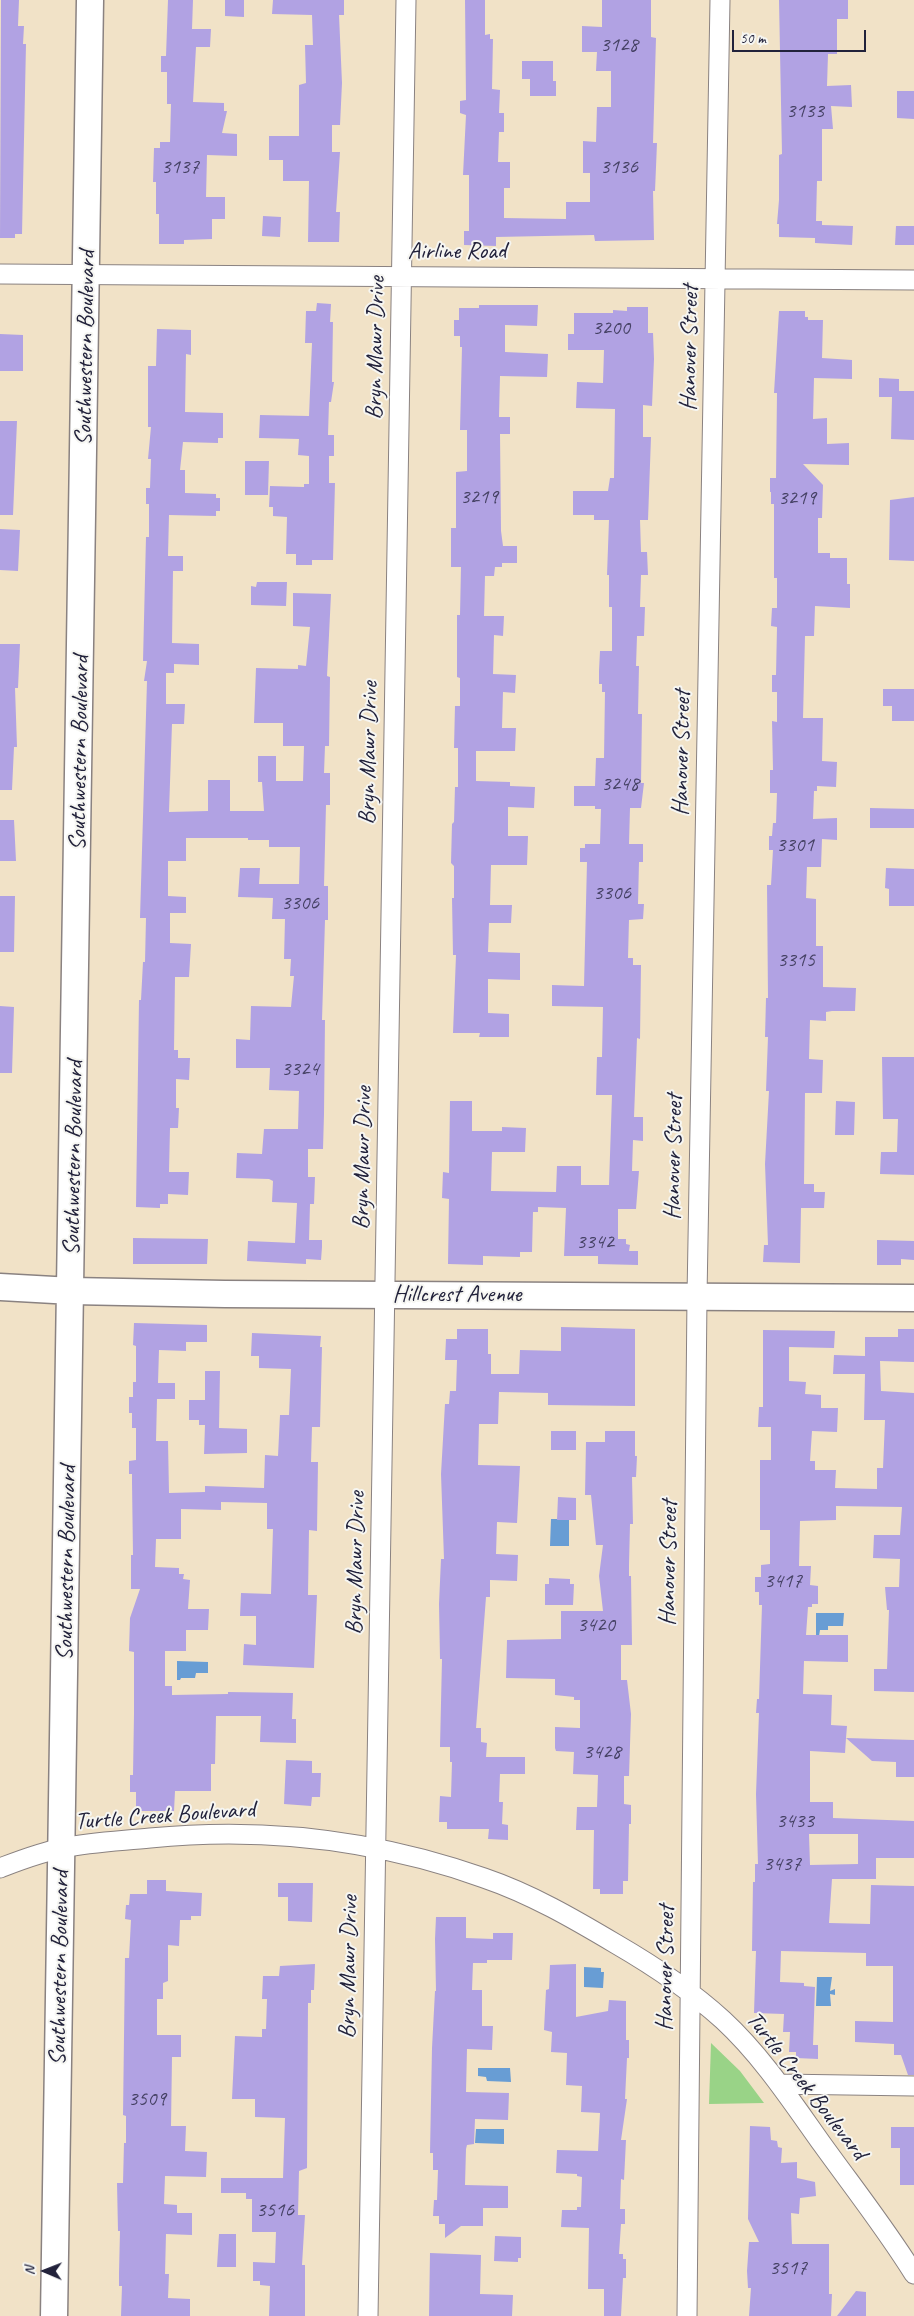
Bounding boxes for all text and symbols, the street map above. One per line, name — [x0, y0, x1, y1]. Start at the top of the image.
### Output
scale bar — [734, 20, 868, 52]
text: 50 m — [740, 29, 766, 48]
house number: 3128 — [600, 32, 638, 58]
house number: 3133 — [786, 98, 824, 124]
house number: 3137 — [161, 154, 199, 180]
house number: 3136 — [600, 154, 638, 180]
street label: Airline Road — [408, 238, 506, 266]
street label: Southwestern Boulevard — [70, 250, 102, 446]
street label: Bryn Mawr Drive — [360, 276, 392, 420]
street label: Hanover Street — [675, 285, 705, 411]
house number: 3200 — [592, 315, 630, 341]
house number: 3219 — [460, 484, 498, 510]
house number: 3219 — [778, 485, 816, 511]
street label: Southwestern Boulevard — [64, 655, 96, 851]
street label: Bryn Mawr Drive — [353, 681, 385, 825]
street label: Hanover Street — [667, 690, 697, 816]
house number: 3248 — [601, 771, 639, 797]
house number: 3301 — [776, 832, 814, 858]
house number: 3306 — [593, 880, 631, 906]
house number: 3306 — [281, 890, 319, 916]
house number: 3315 — [777, 947, 815, 973]
house number: 3324 — [281, 1056, 319, 1082]
street label: Southwestern Boulevard — [58, 1060, 90, 1256]
street label: Bryn Mawr Drive — [347, 1086, 379, 1230]
street label: Hanover Street — [659, 1094, 689, 1220]
house number: 3342 — [576, 1229, 614, 1255]
street label: Hillcrest Avenue — [393, 1281, 521, 1309]
street label: Southwestern Boulevard — [51, 1465, 83, 1661]
street label: Bryn Mawr Drive — [340, 1491, 372, 1635]
street label: Hanover Street — [654, 1500, 684, 1626]
house number: 3417 — [764, 1568, 802, 1594]
house number: 3420 — [577, 1612, 615, 1638]
house number: 3428 — [583, 1739, 621, 1765]
street label: Turtle Creek Boulevard — [74, 1795, 256, 1837]
house number: 3433 — [776, 1808, 814, 1834]
house number: 3437 — [763, 1851, 801, 1877]
street label: Southwestern Boulevard — [44, 1870, 76, 2066]
street label: Bryn Mawr Drive — [333, 1895, 365, 2039]
street label: Hanover Street — [651, 1905, 681, 2031]
street label: Turtle Creek Boulevard — [739, 2006, 873, 2166]
house number: 3509 — [128, 2086, 166, 2112]
house number: 3516 — [256, 2197, 294, 2223]
north arrow — [20, 2246, 70, 2296]
house number: 3517 — [769, 2255, 807, 2281]
text: N — [21, 2266, 38, 2275]

